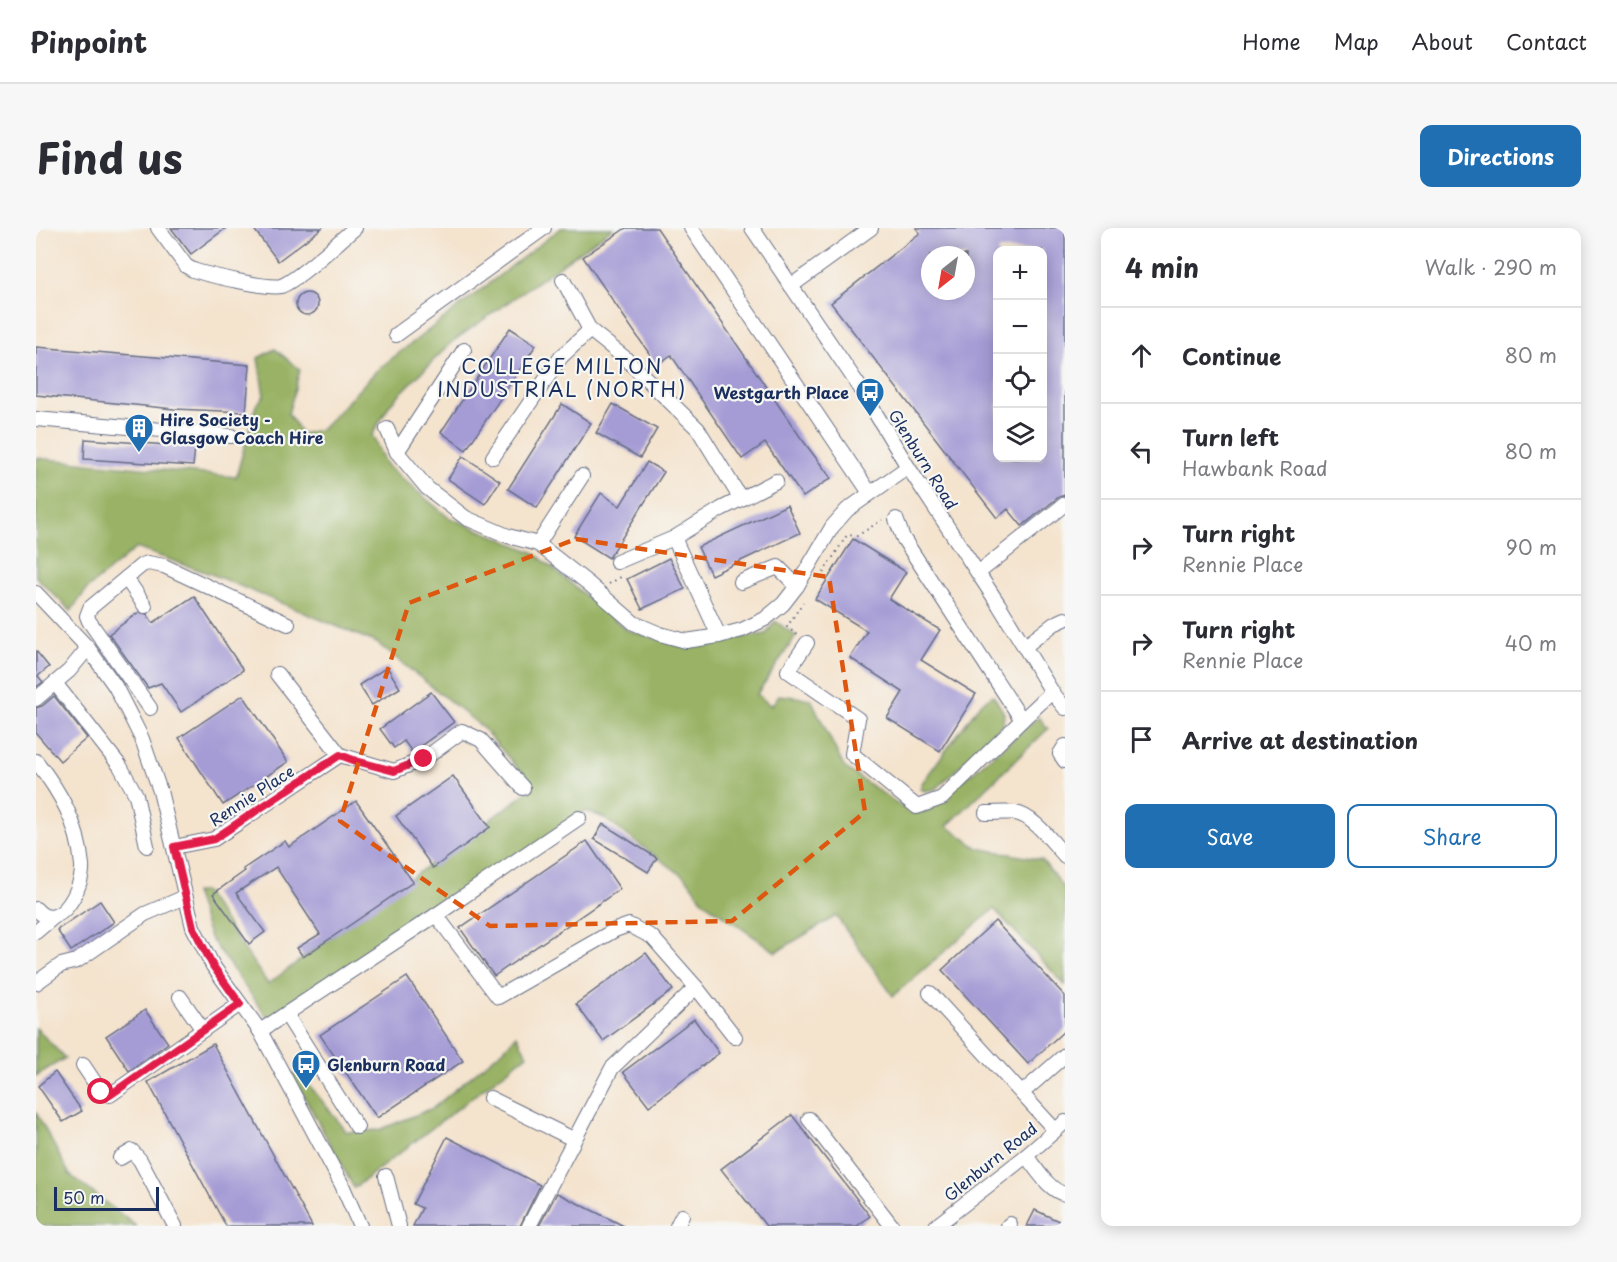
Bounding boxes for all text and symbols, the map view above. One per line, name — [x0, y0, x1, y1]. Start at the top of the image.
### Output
text: Pinpoint — [30, 20, 147, 63]
text: Home — [1242, 25, 1301, 57]
text: Map — [1334, 25, 1379, 57]
text: About — [1412, 25, 1473, 57]
text: Contact — [1506, 25, 1587, 57]
text: Find us — [36, 125, 183, 188]
button: Directions — [1420, 125, 1581, 187]
north arrow — [921, 246, 975, 300]
map controls — [993, 246, 1047, 462]
button: + — [993, 246, 1047, 300]
text: 4 min — [1125, 248, 1199, 287]
text: Walk · 290 m — [1425, 252, 1557, 282]
button: − — [993, 300, 1047, 354]
icon: ahead — [1125, 339, 1158, 372]
text: Continue — [1182, 339, 1281, 372]
text: 80 m — [1505, 340, 1557, 370]
district label: COLLEGE MILTON INDUSTRIAL (NORTH) — [437, 351, 687, 404]
button: locate — [993, 354, 1047, 408]
bus stop icon: Westgarth Place — [854, 376, 886, 418]
place label: Westgarth Place — [714, 380, 849, 404]
street label: Glenburn Road — [884, 404, 964, 514]
place label: Hire Society - Glasgow Coach Hire — [160, 407, 324, 449]
button: layers — [993, 408, 1047, 462]
building icon: Hire Society - Glasgow Coach Hire — [123, 412, 155, 454]
text: Turn left — [1182, 420, 1279, 453]
icon: left — [1125, 435, 1158, 468]
text: 80 m — [1505, 436, 1557, 466]
text: Hawbank Road — [1182, 453, 1328, 483]
text: Turn right — [1182, 516, 1295, 549]
icon: right — [1125, 531, 1158, 564]
text: 90 m — [1506, 532, 1557, 562]
text: Rennie Place — [1182, 549, 1303, 579]
text: Turn right — [1182, 612, 1295, 645]
icon: right — [1125, 627, 1158, 660]
text: 40 m — [1505, 628, 1557, 658]
text: Rennie Place — [1182, 645, 1303, 675]
icon: arrive — [1125, 723, 1158, 756]
text: Arrive at destination — [1182, 723, 1418, 756]
route end — [410, 745, 436, 771]
street label: Rennie Place — [204, 759, 298, 831]
button: Save — [1125, 804, 1335, 868]
button: Share — [1347, 804, 1557, 868]
bus stop icon: Glenburn Road — [290, 1048, 322, 1090]
place label: Glenburn Road — [327, 1052, 446, 1076]
route start — [87, 1078, 113, 1104]
street label: Glenburn Road — [938, 1116, 1042, 1206]
scale bar — [54, 1184, 159, 1212]
text: 50 m — [63, 1185, 104, 1209]

